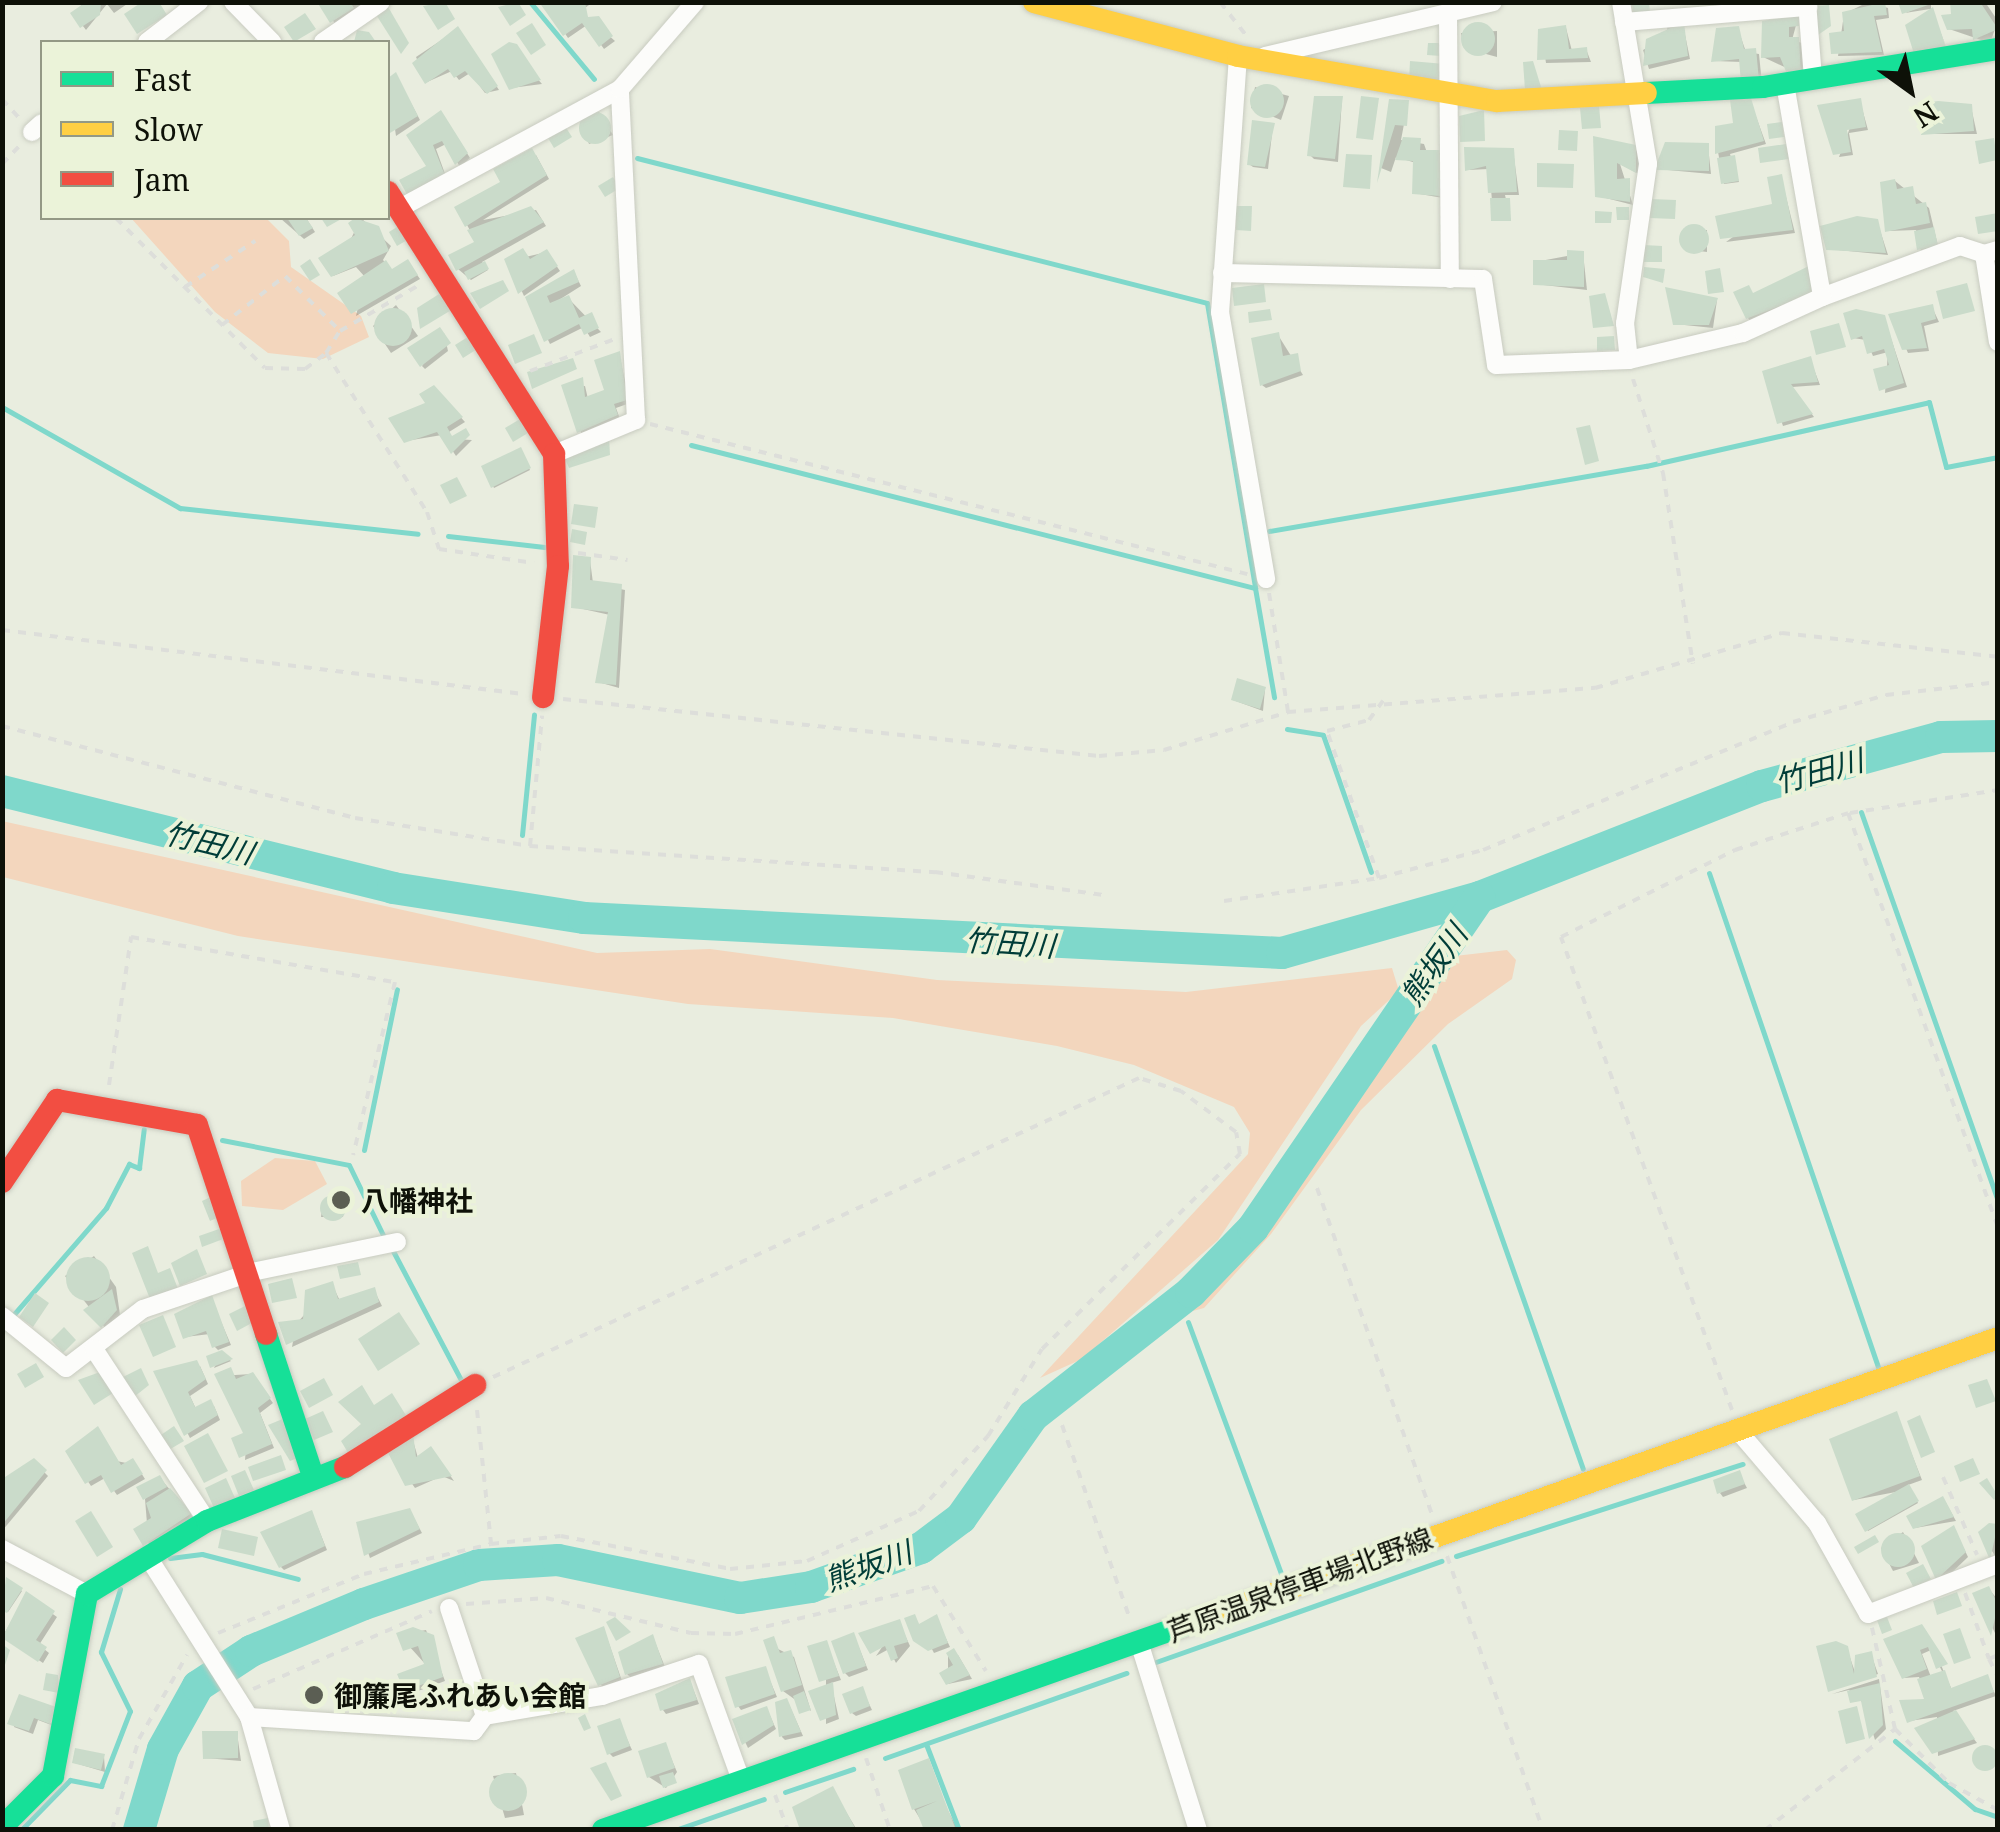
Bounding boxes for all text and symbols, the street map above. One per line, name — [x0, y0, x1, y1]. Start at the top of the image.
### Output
legend — [40, 40, 390, 220]
north arrow — [1860, 40, 1960, 140]
text: Fast — [134, 59, 191, 100]
text: N — [1907, 93, 1946, 137]
text: Slow — [134, 109, 203, 150]
text: Jam — [134, 159, 190, 200]
water label: 竹田川 — [1771, 742, 1867, 800]
water label: 竹田川 — [161, 815, 257, 871]
water label: 熊坂川 — [1393, 918, 1475, 1012]
water label: 竹田川 — [964, 922, 1056, 964]
place label: 八幡神社 — [361, 1183, 473, 1217]
marker: 八幡神社 — [330, 1189, 352, 1211]
street label: 芦原温泉停車場北野線 — [1163, 1520, 1437, 1648]
water label: 熊坂川 — [820, 1534, 916, 1598]
place label: 御簾尾ふれあい会館 — [334, 1678, 586, 1712]
marker: 御簾尾ふれあい会館 — [303, 1684, 325, 1706]

